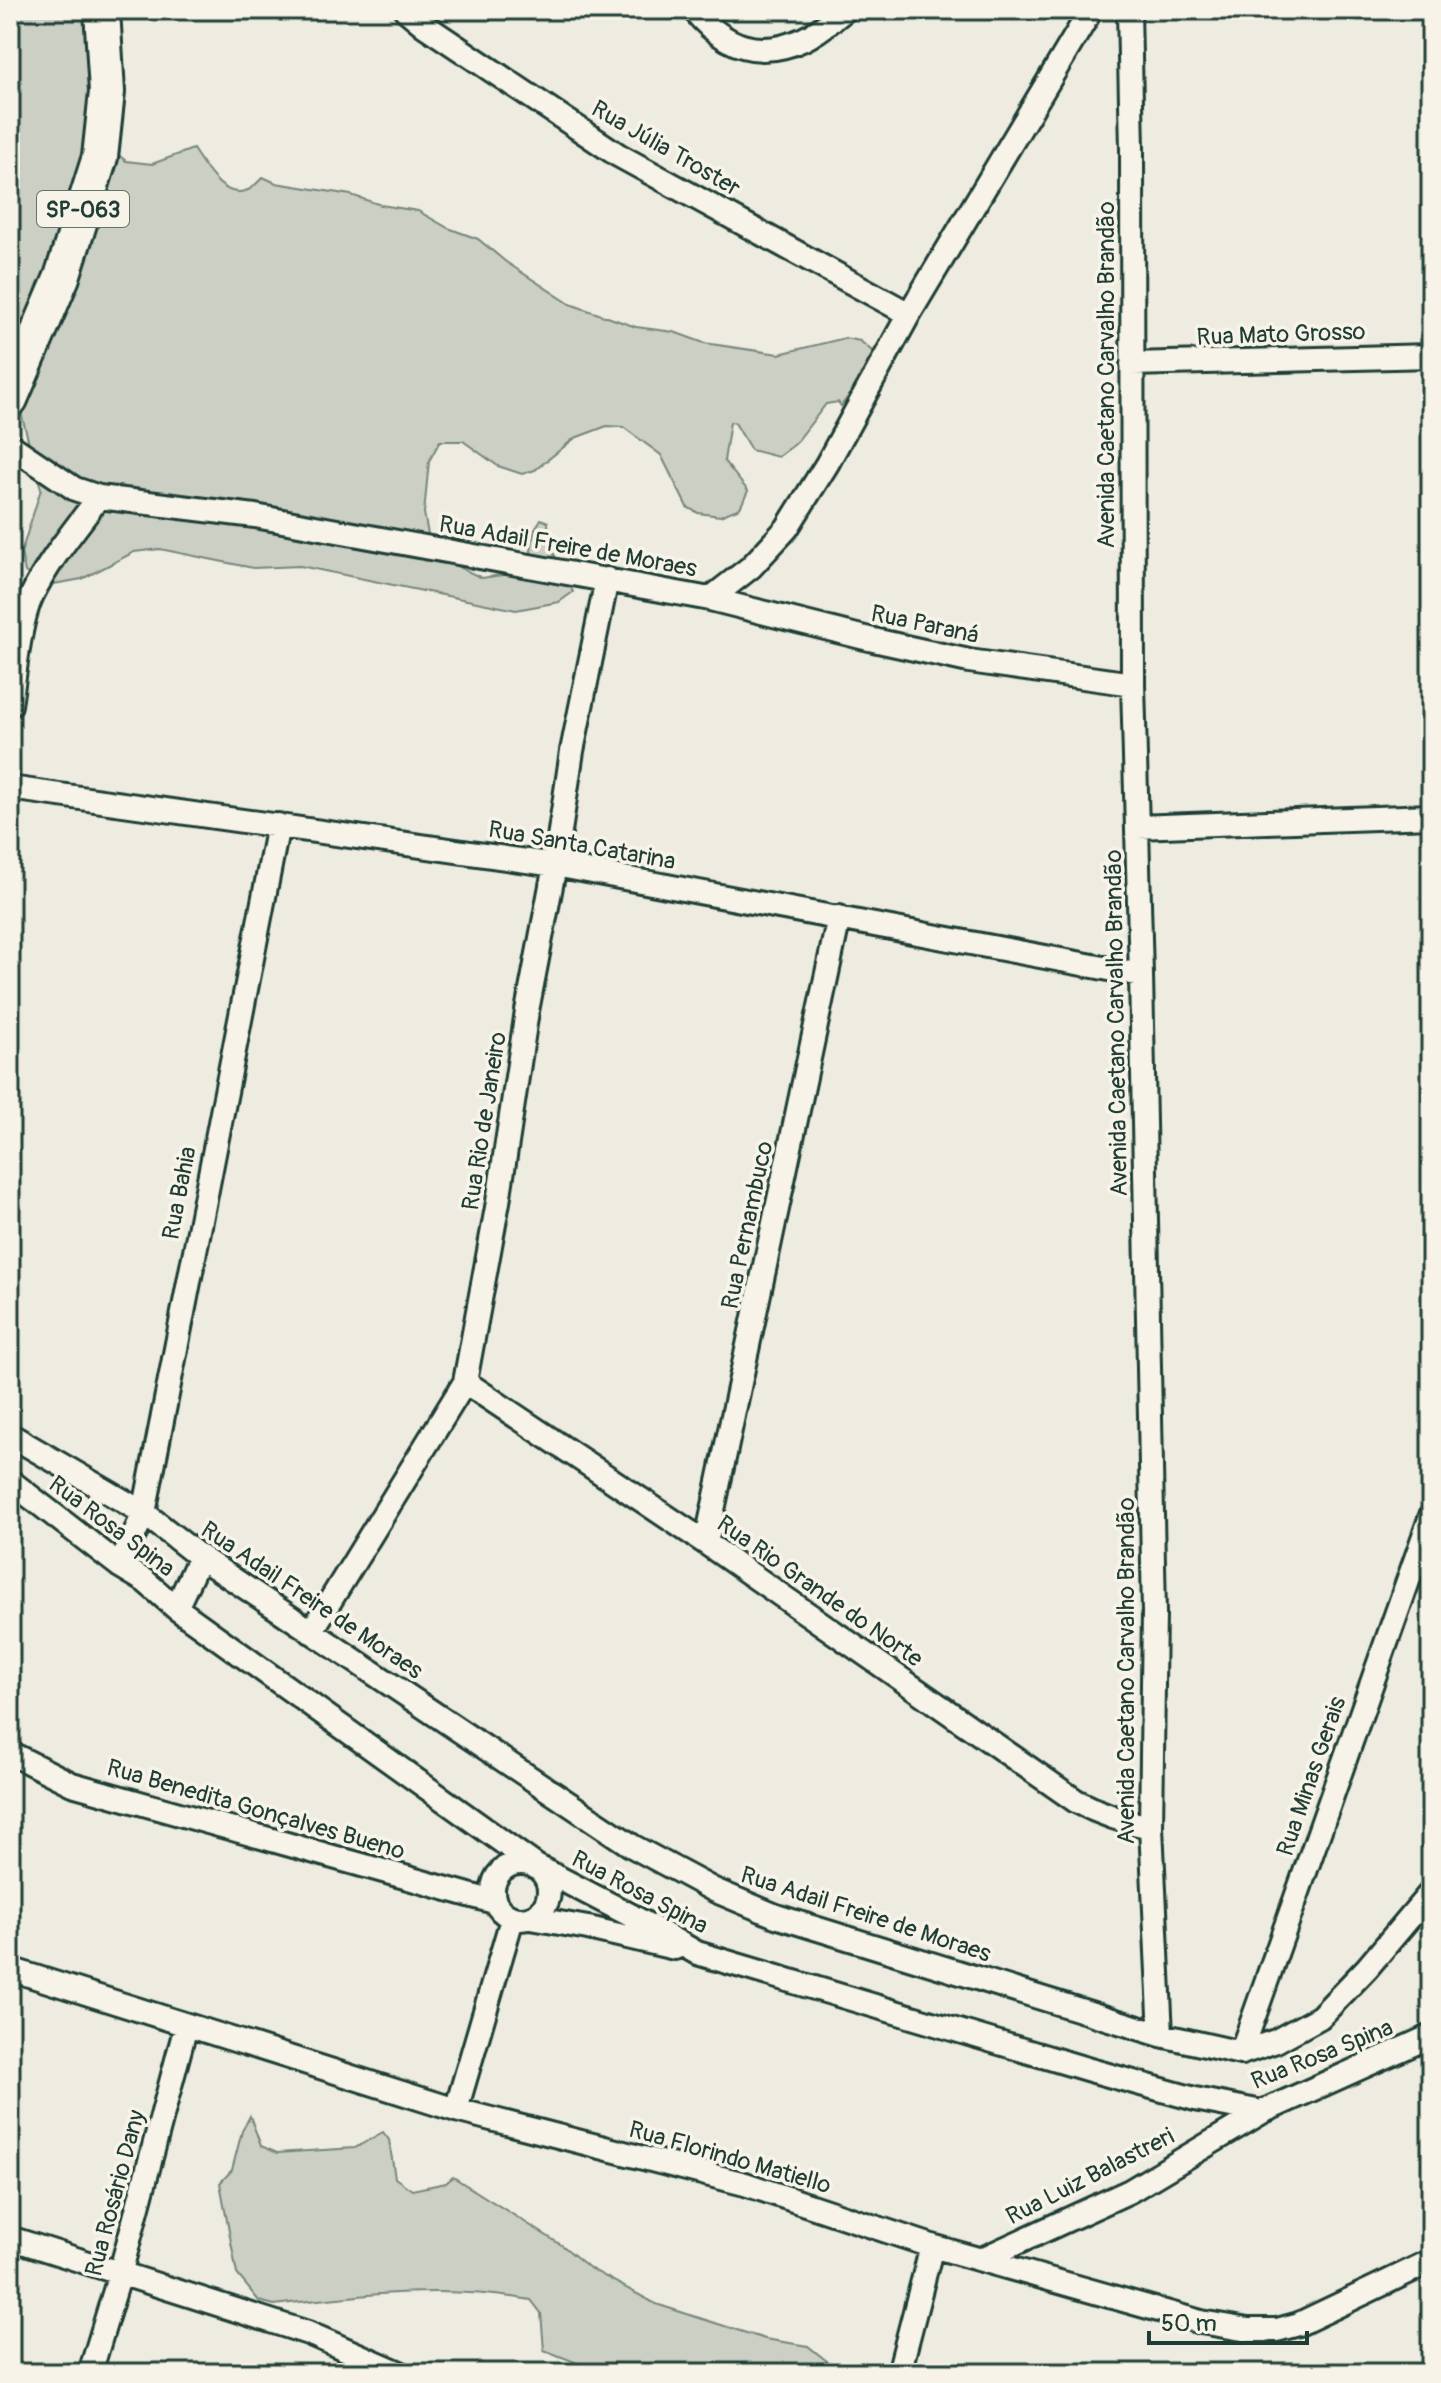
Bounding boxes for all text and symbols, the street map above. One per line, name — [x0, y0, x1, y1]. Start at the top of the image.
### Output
street label: Rua Júlia Troster — [586, 94, 746, 203]
road number: SP-063 — [37, 191, 129, 227]
street label: Avenida Caetano Carvalho Brandão — [1092, 201, 1121, 549]
street label: Rua Mato Grosso — [1196, 317, 1366, 352]
street label: Rua Adail Freire de Moraes — [437, 510, 699, 584]
street label: Rua Paraná — [868, 599, 982, 650]
street label: Rua Santa Catarina — [486, 815, 678, 876]
street label: Avenida Caetano Carvalho Brandão — [1099, 849, 1134, 1197]
street label: Rua Rio de Janeiro — [456, 1030, 513, 1212]
street label: Rua Pernambuco — [716, 1138, 779, 1312]
street label: Rua Bahia — [156, 1144, 203, 1242]
street label: Rua Rosa Spina — [43, 1470, 180, 1583]
street label: Avenida Caetano Carvalho Brandão — [1112, 1497, 1141, 1845]
street label: Rua Rio Grande do Norte — [711, 1509, 928, 1674]
street label: Rua Adail Freire de Moraes — [195, 1515, 428, 1686]
street label: Rua Minas Gerais — [1271, 1692, 1352, 1860]
street label: Rua Benedita Gonçalves Bueno — [103, 1753, 408, 1866]
street label: Rua Rosa Spina — [567, 1844, 713, 1941]
street label: Rua Adail Freire de Moraes — [737, 1860, 995, 1969]
street label: Rua Rosa Spina — [1247, 2013, 1397, 2096]
street label: Rua Rosário Dany — [79, 2107, 152, 2279]
street label: Rua Florindo Matiello — [626, 2115, 834, 2200]
street label: Rua Luiz Balastreri — [1001, 2122, 1179, 2231]
scale bar — [1149, 2295, 1307, 2345]
text: 50 m — [1161, 2309, 1217, 2338]

